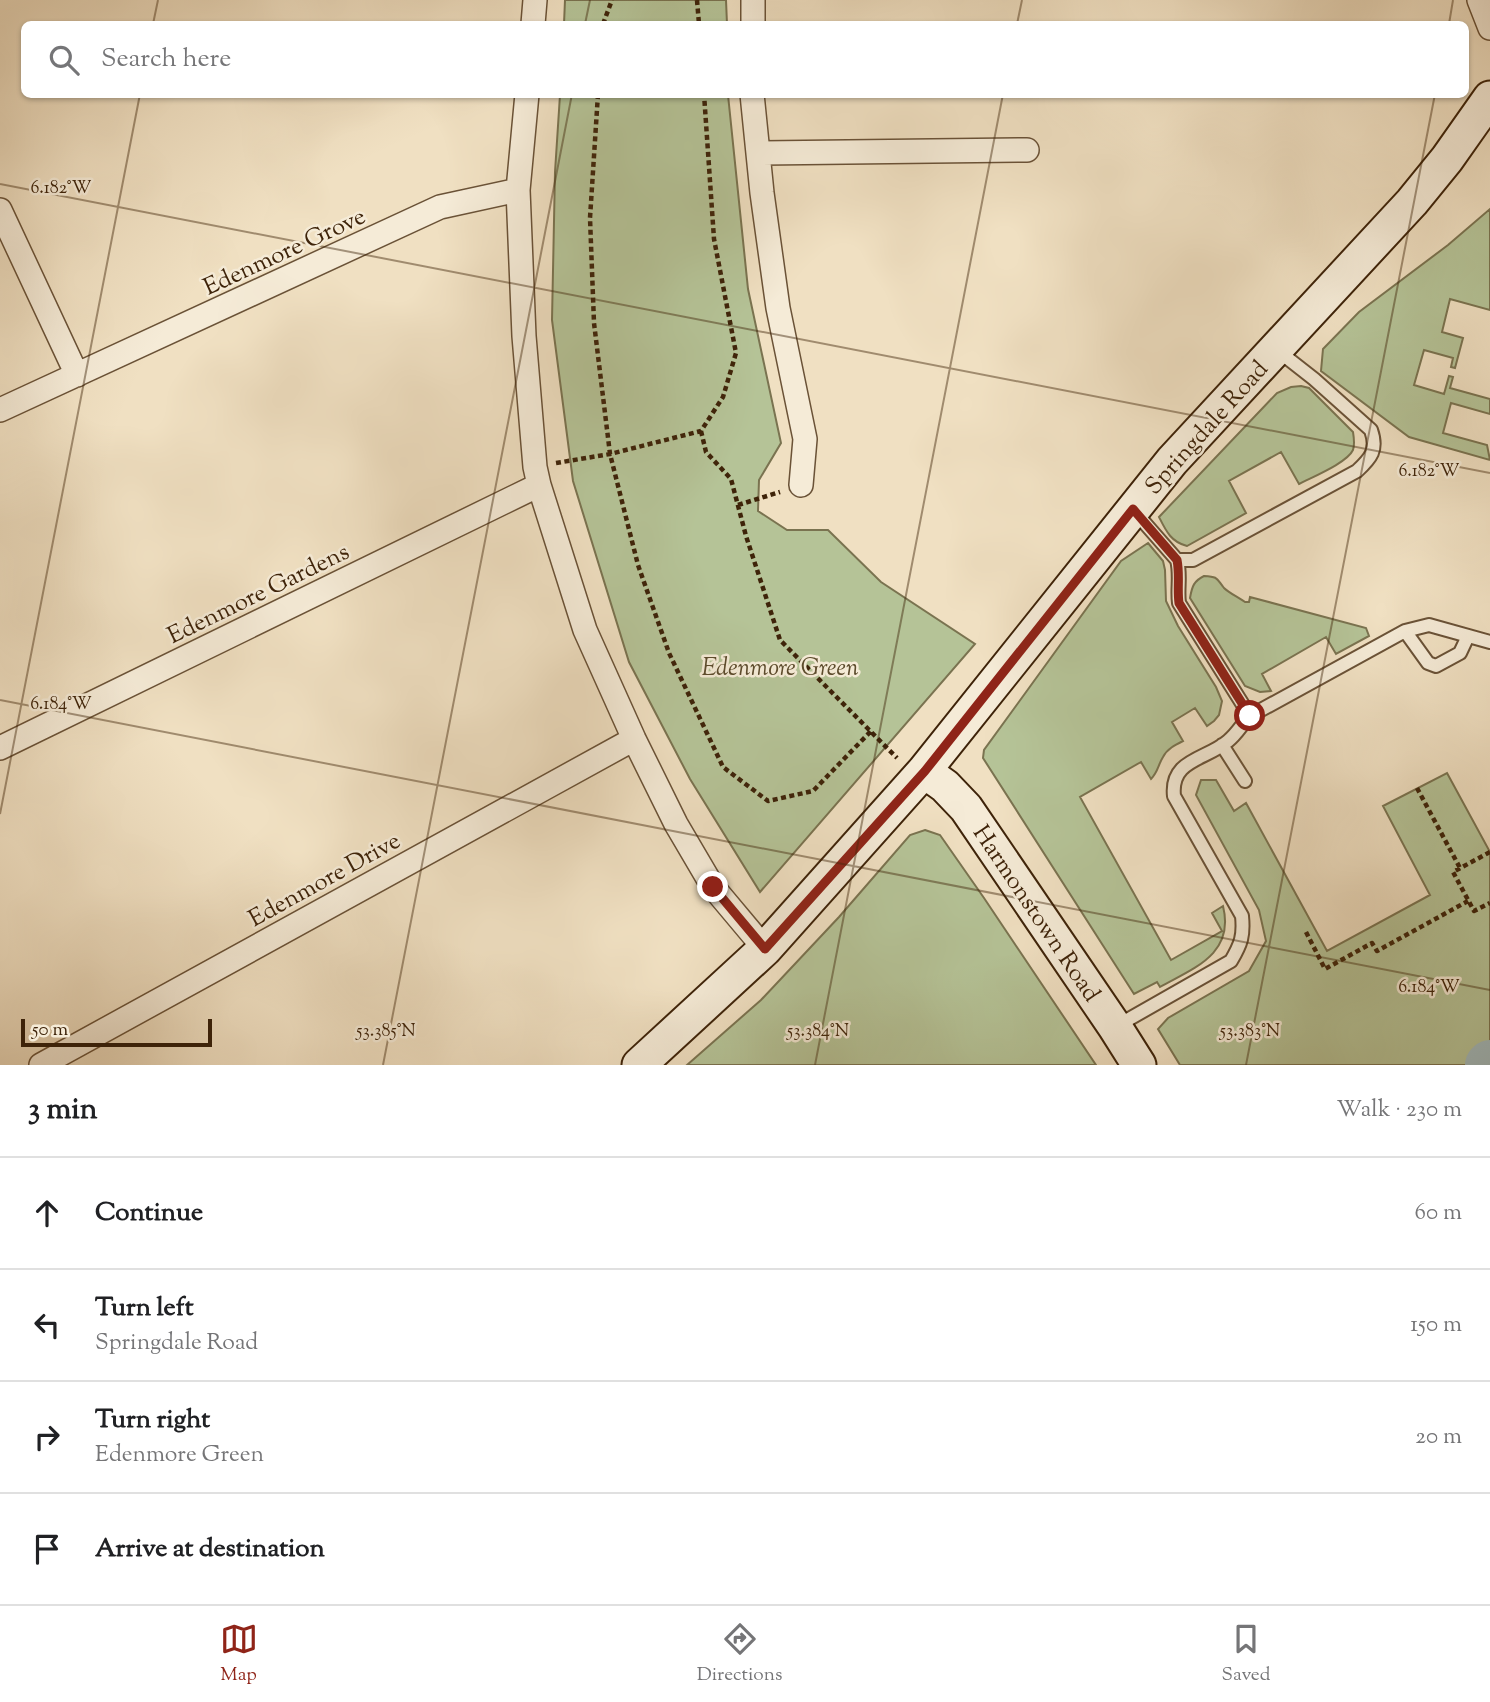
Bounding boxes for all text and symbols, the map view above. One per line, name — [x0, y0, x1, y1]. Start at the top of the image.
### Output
search box — [21, 21, 1469, 98]
icon: search — [45, 41, 83, 79]
text: Search here — [101, 41, 231, 78]
text: 6.182°W — [31, 176, 91, 202]
street label: Edenmore Grove — [198, 200, 371, 305]
street label: Springdale Road — [1138, 353, 1277, 503]
text: 6.182°W — [1399, 459, 1459, 485]
street label: Edenmore Gardens — [162, 536, 356, 654]
park label: Edenmore Green — [701, 652, 859, 686]
text: 6.184°W — [30, 692, 92, 718]
route start — [1234, 700, 1265, 731]
street label: Harmonstown Road — [963, 819, 1108, 1010]
street label: Edenmore Drive — [243, 825, 407, 937]
route end — [697, 871, 728, 902]
text: 6.184°W — [1398, 975, 1460, 1001]
scale bar — [21, 1016, 212, 1048]
text: 50 m — [32, 1017, 68, 1044]
text: 53.385°N — [355, 1019, 416, 1045]
text: 53.384°N — [786, 1019, 849, 1045]
text: 53.383°N — [1219, 1019, 1280, 1045]
text: 3 min — [28, 1089, 98, 1132]
text: Walk · 230 m — [1336, 1094, 1462, 1127]
icon: ahead — [28, 1194, 66, 1232]
text: Continue — [95, 1195, 203, 1232]
text: 60 m — [1414, 1197, 1462, 1230]
text: Turn left — [95, 1290, 194, 1327]
icon: left — [28, 1306, 66, 1344]
text: 150 m — [1410, 1309, 1462, 1342]
text: Springdale Road — [95, 1327, 258, 1360]
text: Turn right — [95, 1402, 210, 1439]
icon: right — [28, 1418, 66, 1456]
text: 20 m — [1415, 1421, 1462, 1454]
text: Edenmore Green — [95, 1439, 264, 1472]
icon: arrive — [28, 1530, 66, 1568]
text: Arrive at destination — [95, 1531, 325, 1568]
tab: Map — [220, 1620, 258, 1689]
tab: Directions — [697, 1620, 782, 1689]
tab: Saved — [1222, 1620, 1270, 1689]

